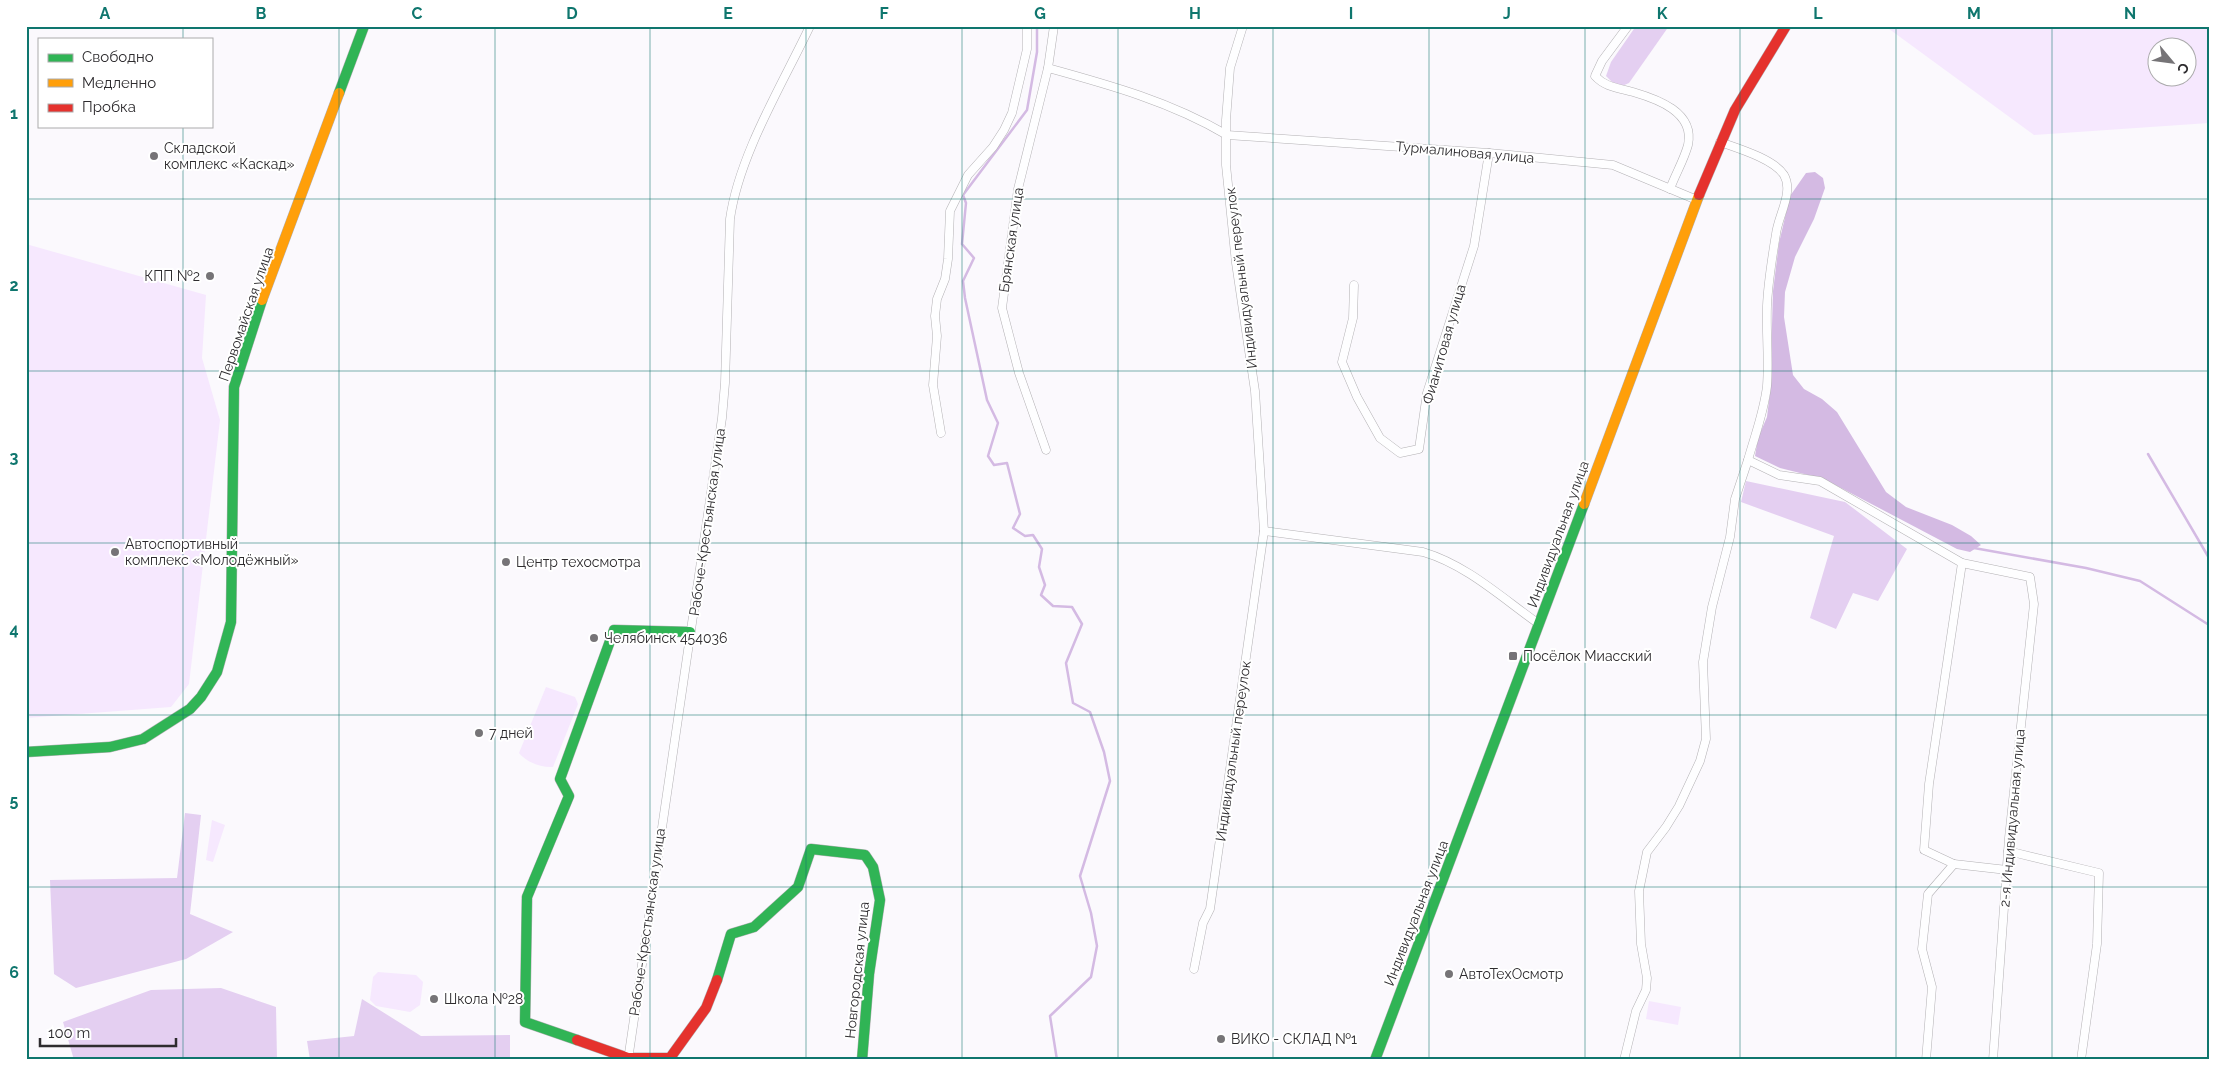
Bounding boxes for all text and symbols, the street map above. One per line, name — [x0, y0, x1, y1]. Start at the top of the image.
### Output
text: A — [100, 4, 111, 23]
text: B — [256, 4, 267, 23]
text: C — [412, 4, 423, 23]
text: D — [566, 4, 578, 23]
text: E — [723, 4, 733, 23]
text: F — [879, 4, 889, 23]
text: G — [1034, 4, 1046, 23]
text: H — [1189, 4, 1201, 23]
text: I — [1349, 4, 1353, 23]
text: J — [1503, 4, 1511, 23]
text: K — [1657, 4, 1668, 23]
text: L — [1813, 4, 1823, 23]
text: M — [1967, 4, 1981, 23]
text: N — [2124, 4, 2136, 23]
legend — [38, 38, 212, 128]
north arrow — [2148, 38, 2198, 88]
text: Свободно — [82, 48, 154, 66]
text: С — [2174, 60, 2193, 77]
text: Медленно — [82, 74, 156, 92]
text: Пробка — [82, 98, 136, 116]
text: 1 — [10, 104, 18, 123]
street label: Турмалиновая улица — [1395, 138, 1535, 166]
place label: Складской комплекс «Каскад» — [164, 140, 295, 172]
marker: Складской комплекс «Каскад» — [148, 150, 160, 162]
street label: Индивидуальный переулок — [1222, 186, 1260, 370]
street label: Брянская улица — [996, 187, 1026, 293]
street label: Первомайская улица — [215, 245, 277, 383]
place label: КПП №2 — [144, 268, 200, 284]
marker: КПП №2 — [204, 270, 216, 282]
text: 2 — [9, 276, 19, 295]
street label: Фианитовая улица — [1419, 282, 1469, 406]
street label: Рабоче-Крестьянская улица — [686, 427, 728, 617]
text: 3 — [10, 448, 19, 467]
street label: Индивидуальная улица — [1524, 459, 1592, 609]
place label: Автоспортивный комплекс «Молодёжный» — [125, 536, 299, 568]
marker: Автоспортивный комплекс «Молодёжный» — [109, 546, 121, 558]
place label: Центр техосмотра — [516, 554, 641, 570]
marker: Центр техосмотра — [500, 556, 512, 568]
text: 4 — [9, 620, 19, 639]
place label: Челябинск 454036 — [604, 630, 727, 646]
marker: Челябинск 454036 — [588, 632, 600, 644]
place label: Посёлок Миасский — [1523, 648, 1652, 664]
marker: Посёлок Миасский — [1507, 650, 1519, 662]
street label: Индивидуальный переулок — [1212, 660, 1254, 842]
place label: 7 дней — [489, 725, 533, 741]
marker: 7 дней — [473, 727, 485, 739]
street label: 2-я Индивидуальная улица — [1996, 728, 2028, 908]
text: 5 — [10, 791, 19, 810]
street label: Рабоче-Крестьянская улица — [626, 827, 668, 1017]
street label: Индивидуальная улица — [1381, 838, 1451, 988]
street label: Новгородская улица — [842, 901, 872, 1039]
text: 6 — [9, 963, 19, 982]
place label: АвтоТехОсмотр — [1459, 966, 1564, 982]
marker: АвтоТехОсмотр — [1443, 968, 1455, 980]
place label: Школа №28 — [444, 991, 523, 1007]
marker: Школа №28 — [428, 993, 440, 1005]
scale bar — [40, 1016, 176, 1048]
text: 100 m — [48, 1024, 90, 1042]
place label: ВИКО - СКЛАД №1 — [1231, 1031, 1357, 1047]
marker: ВИКО - СКЛАД №1 — [1215, 1033, 1227, 1045]

